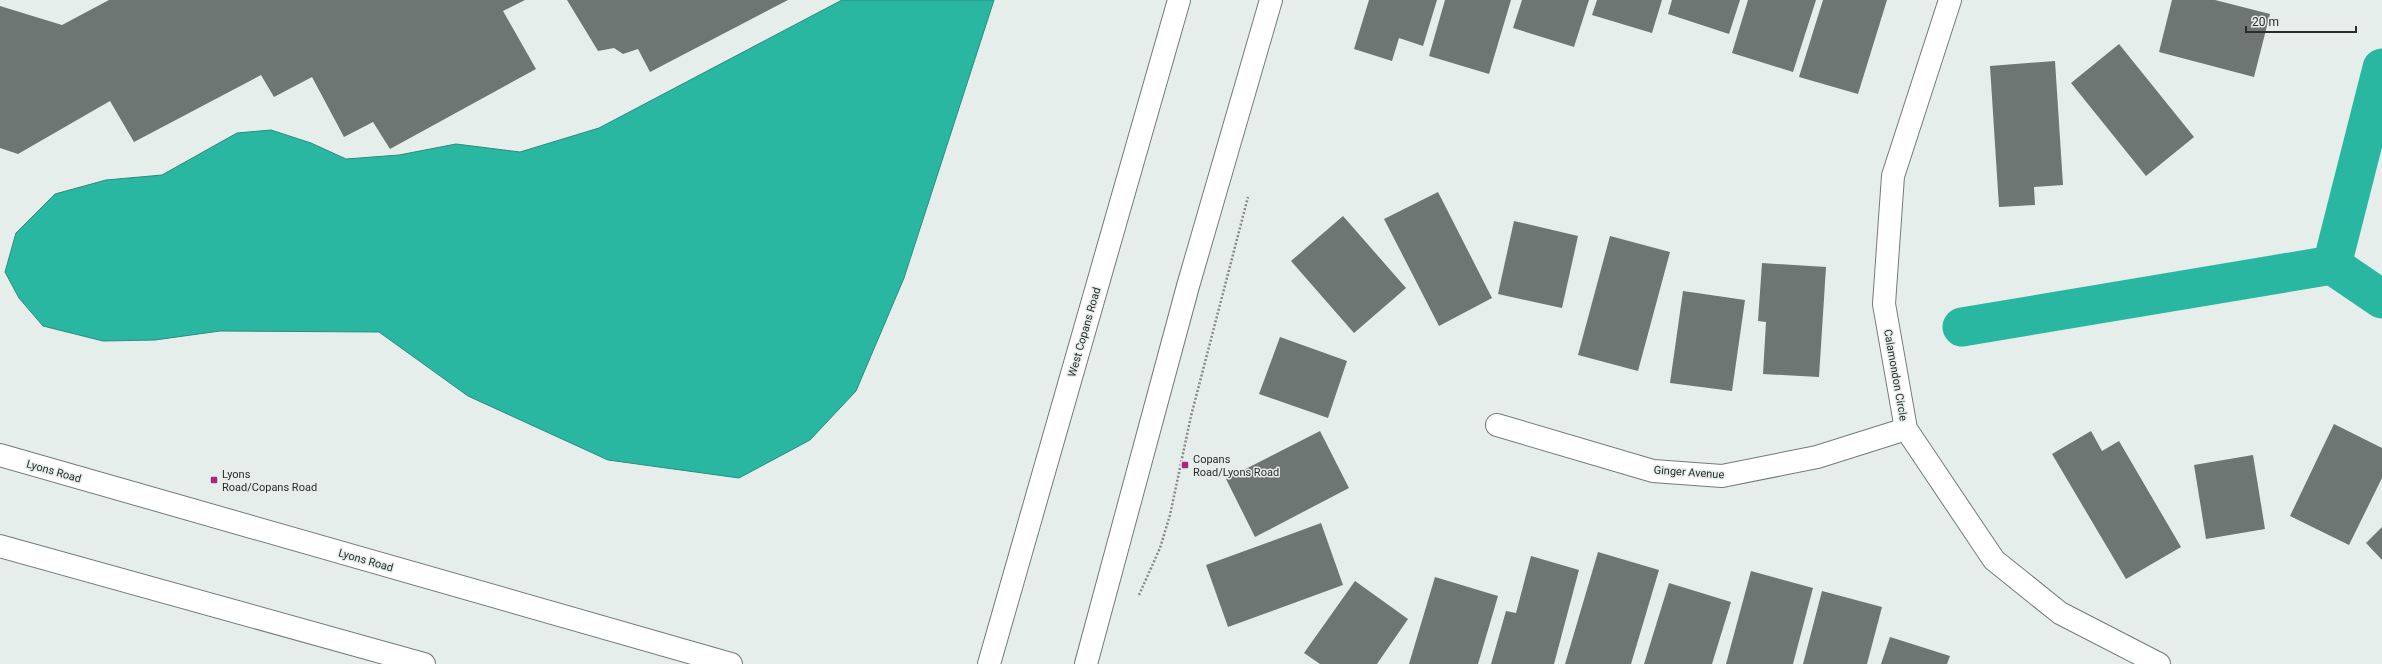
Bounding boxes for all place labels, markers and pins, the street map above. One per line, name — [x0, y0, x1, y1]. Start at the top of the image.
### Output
place label: Copans Road/Lyons Road — [1193, 453, 1279, 479]
marker: Copans Road/Lyons Road — [1180, 460, 1190, 470]
place label: Lyons Road/Copans Road — [222, 468, 317, 494]
marker: Lyons Road/Copans Road — [209, 475, 219, 485]

